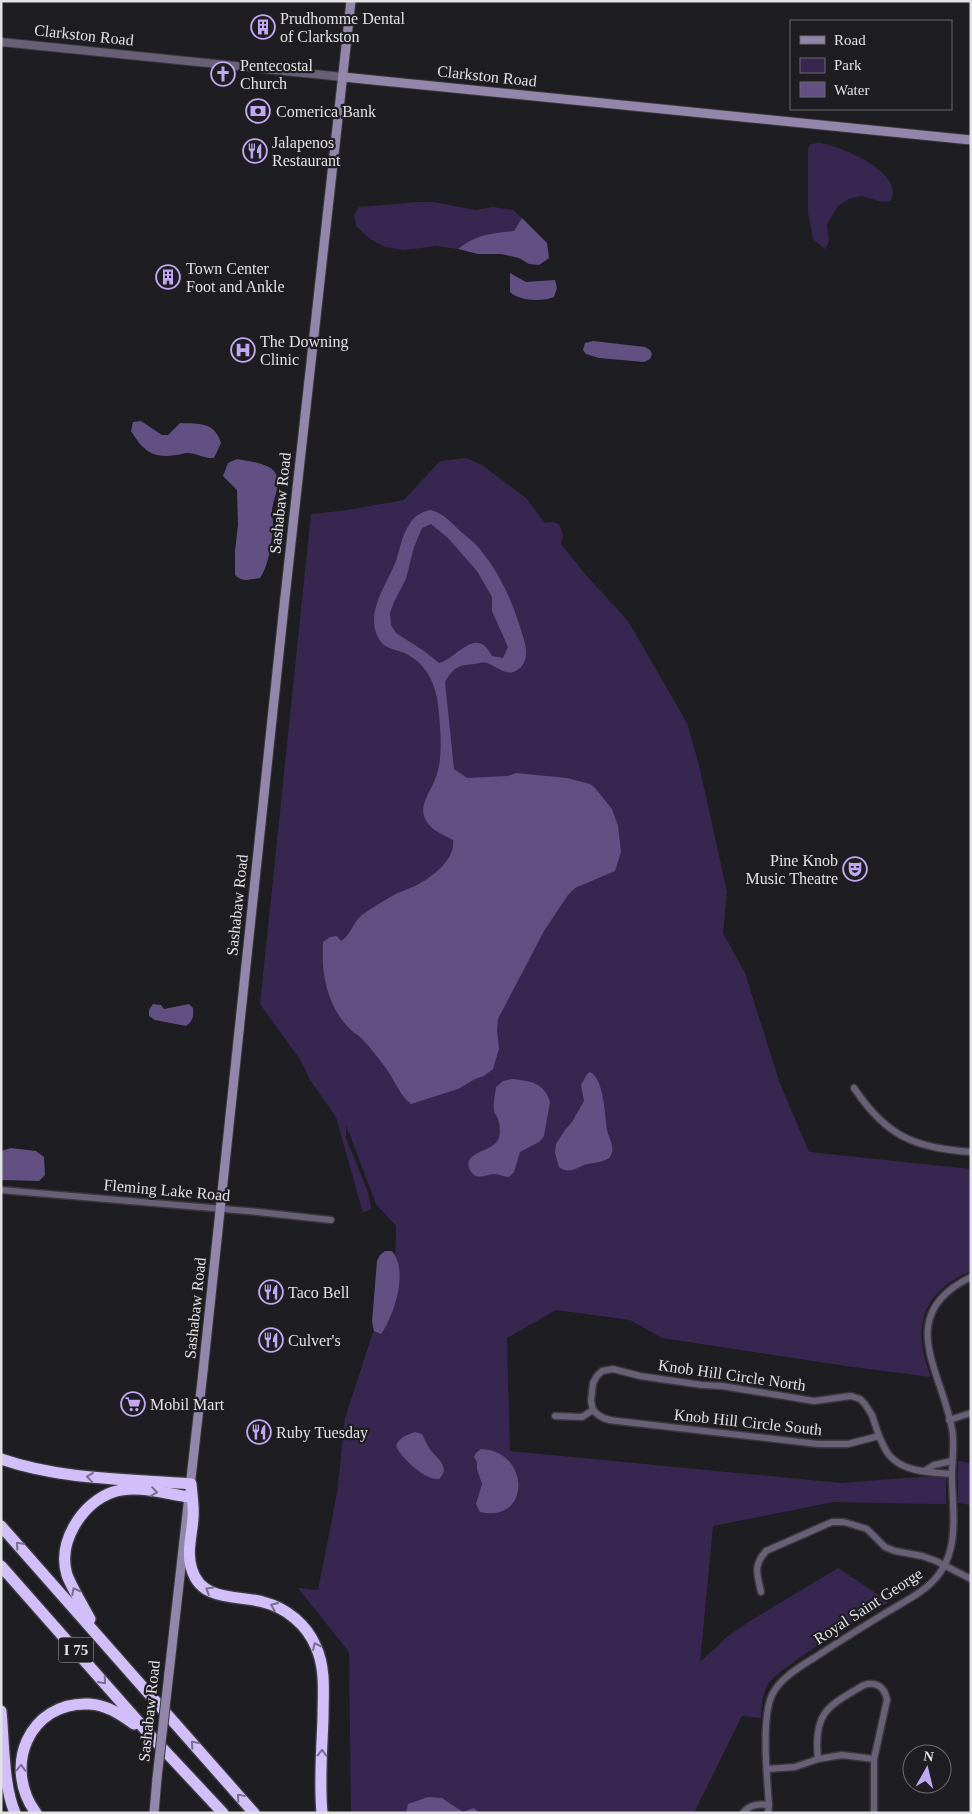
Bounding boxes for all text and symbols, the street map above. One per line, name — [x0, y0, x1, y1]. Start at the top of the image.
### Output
place label: Prudhomme Dental of Clarkston — [280, 10, 405, 45]
building icon: Prudhomme Dental of Clarkston — [250, 14, 276, 40]
legend — [790, 20, 952, 110]
street label: Clarkston Road — [33, 21, 135, 49]
text: Road — [834, 32, 866, 48]
place label: Pentecostal Church — [240, 57, 313, 92]
text: Park — [834, 57, 862, 73]
church icon: Pentecostal Church — [210, 61, 236, 87]
street label: Clarkston Road — [436, 62, 538, 90]
text: Water — [834, 82, 869, 98]
bank icon: Comerica Bank — [245, 98, 271, 124]
place label: Comerica Bank — [276, 103, 376, 120]
place label: Jalapenos Restaurant — [272, 134, 341, 169]
restaurant icon: Jalapenos Restaurant — [242, 138, 268, 164]
place label: Town Center Foot and Ankle — [186, 260, 285, 295]
building icon: Town Center Foot and Ankle — [155, 264, 181, 290]
place label: The Downing Clinic — [260, 333, 348, 368]
hospital icon: The Downing Clinic — [230, 337, 256, 363]
street label: Sashabaw Road — [266, 452, 294, 554]
place label: Pine Knob Music Theatre — [745, 852, 838, 887]
street label: Sashabaw Road — [223, 854, 251, 956]
theatre icon: Pine Knob Music Theatre — [842, 856, 868, 882]
street label: Fleming Lake Road — [103, 1176, 231, 1205]
street label: Sashabaw Road — [181, 1257, 209, 1359]
restaurant icon: Taco Bell — [258, 1279, 284, 1305]
place label: Taco Bell — [288, 1284, 350, 1301]
restaurant icon: Culver's — [258, 1327, 284, 1353]
place label: Culver's — [288, 1332, 341, 1349]
street label: Knob Hill Circle North — [657, 1356, 807, 1394]
supermarket icon: Mobil Mart — [120, 1391, 146, 1417]
place label: Mobil Mart — [150, 1396, 225, 1413]
street label: Knob Hill Circle South — [673, 1406, 823, 1438]
restaurant icon: Ruby Tuesday — [246, 1419, 272, 1445]
place label: Ruby Tuesday — [276, 1424, 368, 1442]
one-way arrow — [85, 1472, 93, 1483]
one-way arrow — [150, 1486, 159, 1496]
one-way arrow — [16, 1542, 25, 1551]
street label: Royal Saint George — [811, 1565, 926, 1648]
one-way arrow — [71, 1587, 81, 1596]
one-way arrow — [205, 1587, 214, 1597]
one-way arrow — [270, 1601, 279, 1612]
road number: I 75 — [58, 1638, 94, 1662]
one-way arrow — [311, 1642, 322, 1651]
street label: Sashabaw Road — [135, 1660, 163, 1762]
one-way arrow — [97, 1676, 106, 1685]
one-way arrow — [191, 1741, 200, 1750]
north arrow — [902, 1744, 952, 1794]
text: N — [923, 1748, 935, 1765]
one-way arrow — [316, 1749, 327, 1757]
one-way arrow — [15, 1764, 26, 1772]
one-way arrow — [237, 1793, 246, 1802]

